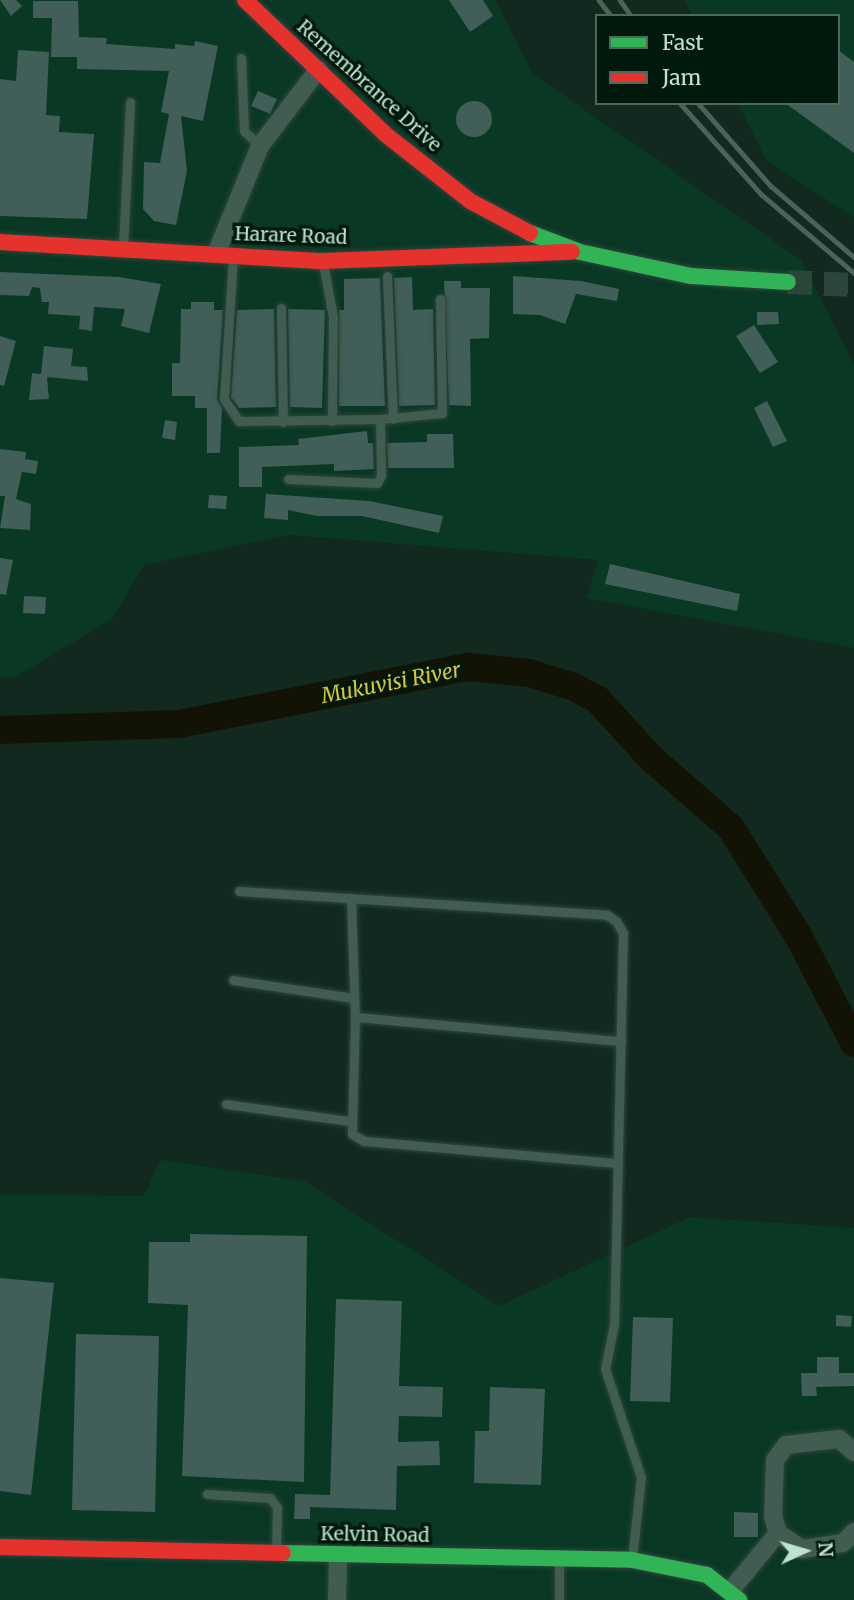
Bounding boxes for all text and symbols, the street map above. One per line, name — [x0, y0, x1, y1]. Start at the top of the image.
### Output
legend — [595, 14, 840, 105]
street label: Remembrance Drive — [292, 15, 446, 157]
text: Fast — [662, 29, 704, 56]
text: Jam — [662, 64, 701, 91]
street label: Harare Road — [234, 223, 348, 249]
water label: Mukuvisi River — [319, 657, 463, 709]
north arrow — [770, 1516, 840, 1586]
street label: Kelvin Road — [320, 1523, 430, 1547]
text: N — [813, 1541, 838, 1558]

